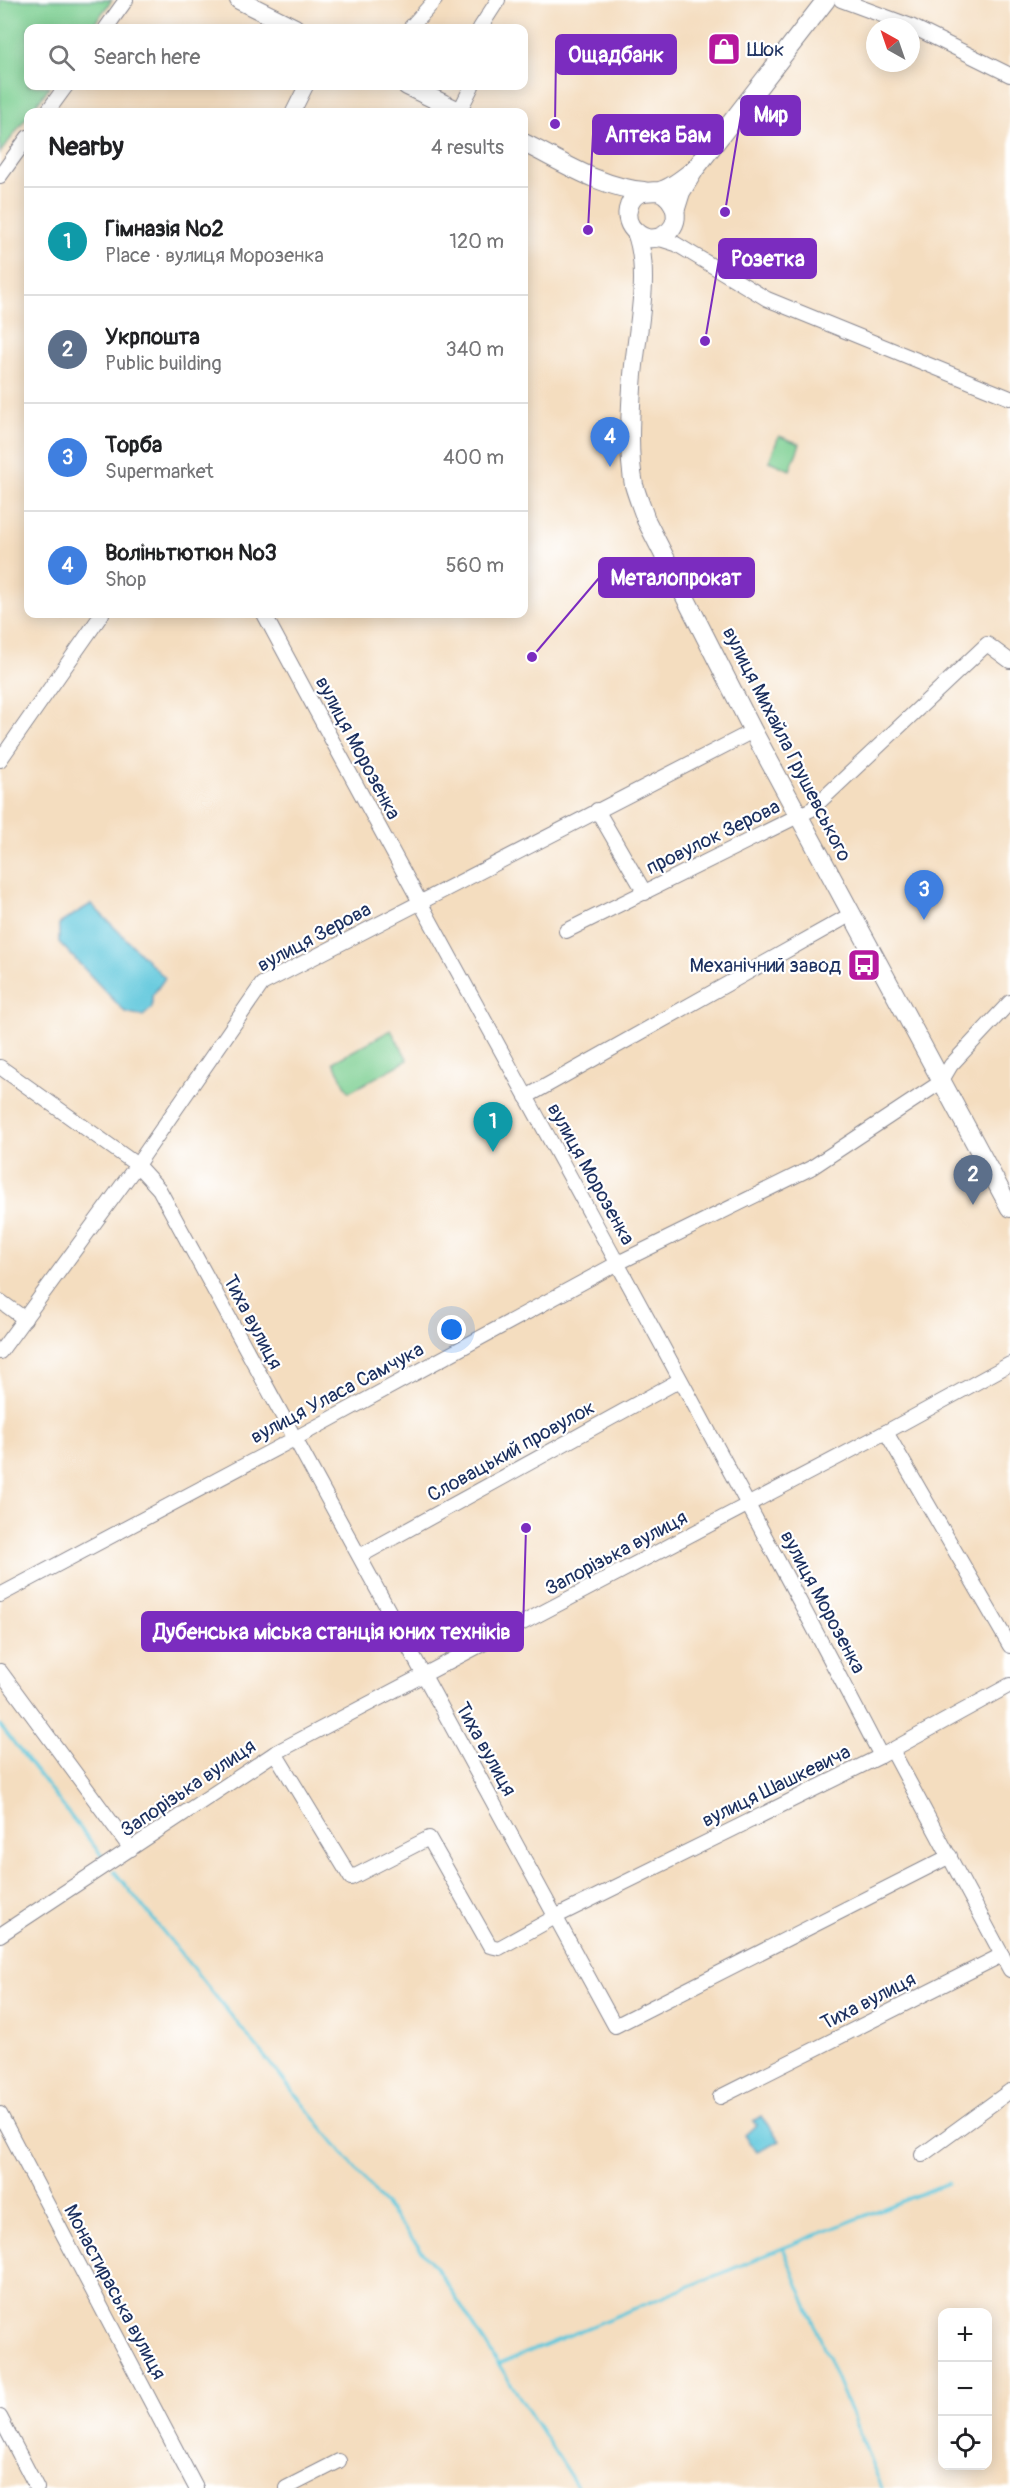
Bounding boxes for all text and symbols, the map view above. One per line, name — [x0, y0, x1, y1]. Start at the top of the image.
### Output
north arrow — [866, 18, 920, 72]
search box — [24, 24, 528, 90]
shop icon: Шок — [706, 31, 742, 67]
callout: Ощадбанк — [556, 35, 676, 74]
place label: Шок — [747, 37, 784, 62]
icon: search — [45, 41, 78, 74]
text: Ощадбанк — [568, 42, 664, 69]
text: Search here — [93, 43, 200, 71]
callout: Мир — [741, 96, 800, 135]
text: Мир — [754, 102, 788, 129]
callout: Аптека Бам — [593, 115, 723, 154]
text: Аптека Бам — [605, 122, 711, 149]
text: Nearby — [48, 131, 124, 163]
text: 4 results — [431, 135, 504, 160]
text: Гімназія №2 — [105, 215, 224, 243]
text: 1 — [64, 229, 71, 254]
text: 120 m — [449, 229, 504, 254]
callout: Розетка — [719, 239, 816, 278]
text: Place · вулиця Морозенка — [105, 243, 324, 268]
text: Розетка — [731, 246, 805, 273]
text: Укрпошта — [105, 323, 200, 351]
text: 2 — [62, 337, 73, 362]
text: 340 m — [445, 337, 504, 362]
text: Public building — [105, 351, 221, 376]
pin: 4 — [590, 418, 630, 467]
text: Торба — [105, 431, 162, 459]
text: 3 — [62, 445, 73, 470]
text: 400 m — [443, 445, 504, 470]
text: Supermarket — [105, 459, 214, 484]
text: Воліньтютюн №3 — [105, 539, 277, 567]
text: 4 — [62, 553, 73, 578]
text: 560 m — [446, 553, 504, 578]
callout: Металопрокат — [599, 558, 754, 597]
text: Металопрокат — [610, 565, 742, 592]
text: Shop — [105, 567, 146, 592]
street label: вулиця Михайла Грушевського — [717, 623, 857, 866]
street label: вулиця Морозенка — [310, 672, 406, 824]
street label: провулок Зерова — [642, 794, 784, 880]
pin: 3 — [904, 870, 944, 920]
street label: вулиця Зерова — [253, 897, 375, 977]
bus stop icon: Механічний завод — [846, 947, 882, 983]
place label: Механічний завод — [689, 953, 841, 978]
street label: вулиця Морозенка — [542, 1099, 640, 1249]
pin: 1 — [474, 1102, 512, 1152]
pin: 2 — [954, 1156, 992, 1205]
street label: Тиха вулиця — [218, 1270, 288, 1374]
your location — [437, 1315, 466, 1344]
street label: вулиця Уласа Самчука — [246, 1337, 428, 1449]
street label: Словацький провулок — [423, 1395, 599, 1507]
street label: Запорізька вулиця — [540, 1505, 692, 1601]
street label: вулиця Морозенка — [775, 1526, 871, 1678]
callout: Дубенська міська станція юних техніків — [142, 1612, 523, 1651]
text: Дубенська міська станція юних техніків — [151, 1619, 511, 1646]
street label: Тиха вулиця — [450, 1698, 522, 1800]
street label: Запорізька вулиця — [116, 1734, 260, 1842]
street label: вулиця Шашкевича — [698, 1739, 854, 1833]
street label: Тиха вулиця — [816, 1966, 920, 2036]
street label: Монастираська вулиця — [58, 2200, 172, 2384]
map controls — [938, 2308, 992, 2470]
button: + — [938, 2308, 992, 2362]
button: − — [938, 2362, 992, 2416]
button: locate — [938, 2416, 992, 2470]

